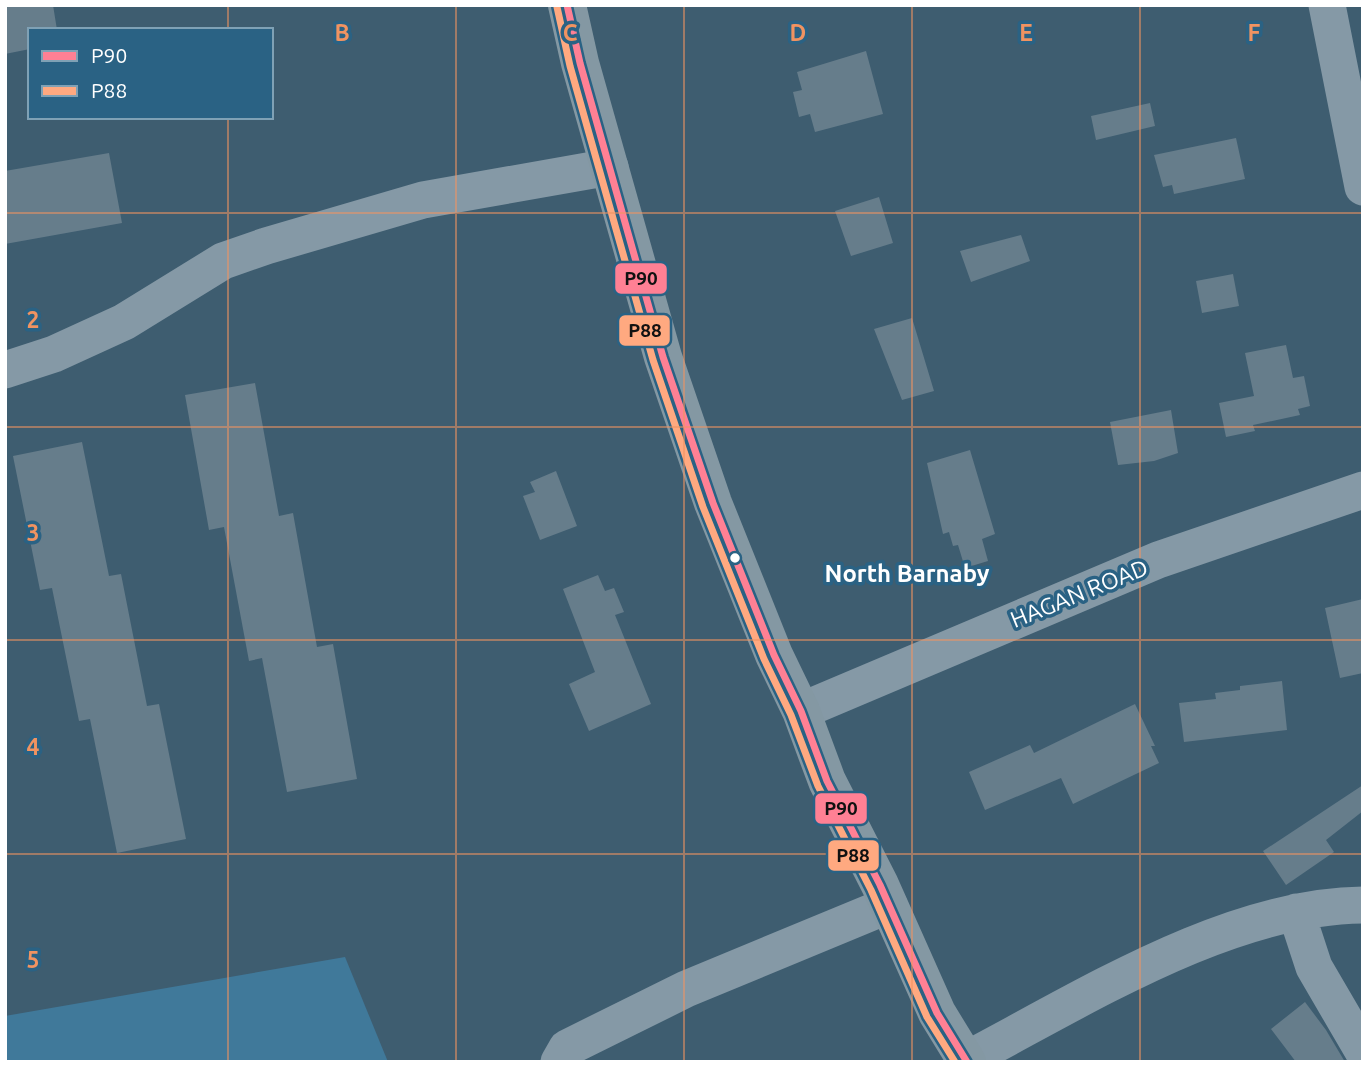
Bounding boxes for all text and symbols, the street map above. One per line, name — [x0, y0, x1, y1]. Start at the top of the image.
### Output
text: B — [334, 20, 350, 45]
text: C — [563, 20, 578, 45]
text: D — [790, 20, 806, 45]
text: E — [1019, 20, 1033, 45]
text: F — [1248, 20, 1261, 45]
legend — [28, 28, 273, 119]
text: P90 — [91, 43, 127, 67]
text: P88 — [91, 78, 127, 102]
line badge: P90 — [614, 262, 668, 295]
text: P90 — [624, 267, 658, 289]
text: 2 — [27, 307, 39, 332]
line badge: P88 — [618, 314, 671, 347]
text: P88 — [628, 319, 662, 341]
text: 3 — [27, 520, 39, 545]
unlabelled marker — [728, 551, 742, 565]
street label: HAGAN ROAD — [1007, 554, 1151, 632]
district label: North Barnaby — [824, 560, 990, 587]
text: 4 — [27, 734, 40, 759]
line badge: P90 — [814, 792, 868, 825]
text: P90 — [824, 797, 858, 819]
line badge: P88 — [827, 839, 880, 872]
text: P88 — [836, 844, 870, 866]
text: 5 — [27, 947, 39, 972]

